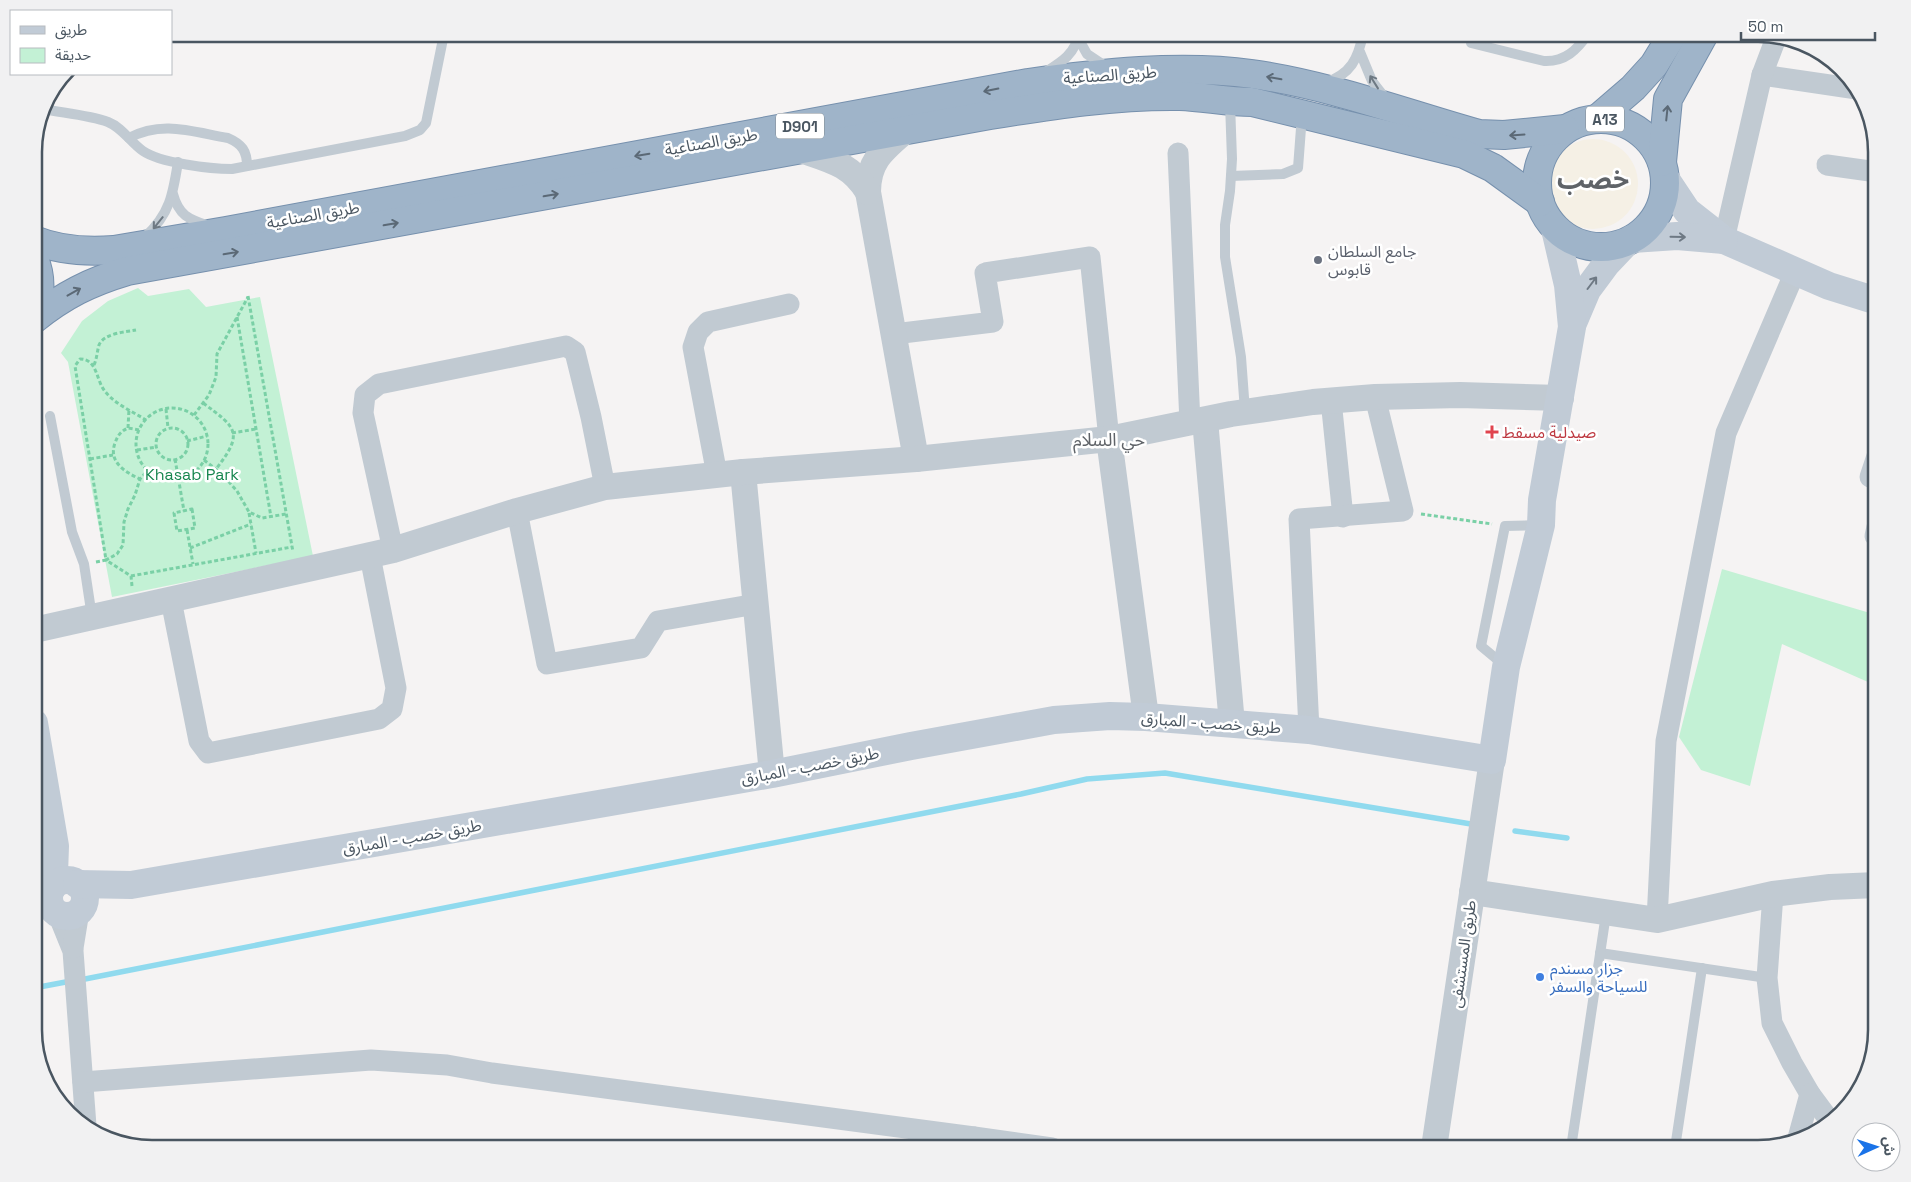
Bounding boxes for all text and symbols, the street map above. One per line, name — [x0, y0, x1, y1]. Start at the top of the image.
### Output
legend — [10, 10, 172, 75]
scale bar — [1741, 10, 1875, 42]
text: 50 m — [1748, 17, 1783, 36]
text: طريق — [55, 20, 87, 40]
text: حديقة — [55, 45, 91, 64]
street label: طريق الصناعية — [1063, 61, 1158, 89]
one-way arrow — [1267, 73, 1283, 83]
one-way arrow — [1368, 76, 1378, 90]
one-way arrow — [984, 86, 1000, 96]
road number: A13 — [1586, 106, 1624, 132]
one-way arrow — [1662, 106, 1672, 122]
road number: D901 — [776, 114, 824, 138]
street label: طريق الصناعية — [663, 124, 759, 160]
one-way arrow — [1509, 130, 1525, 139]
one-way arrow — [635, 150, 651, 160]
district label: خصب — [1557, 162, 1629, 196]
one-way arrow — [542, 190, 558, 200]
street label: طريق الصناعية — [265, 197, 361, 233]
one-way arrow — [153, 216, 164, 229]
one-way arrow — [382, 219, 398, 229]
one-way arrow — [1670, 232, 1686, 242]
place label: جامع السلطان قابوس — [1328, 241, 1416, 280]
one-way arrow — [223, 248, 239, 258]
marker: جامع السلطان قابوس — [1312, 254, 1324, 266]
one-way arrow — [1587, 277, 1598, 290]
one-way arrow — [66, 286, 81, 296]
place label: صيدلية مسقط — [1502, 422, 1596, 443]
marker: صيدلية مسقط — [1486, 426, 1498, 438]
district label: حي السلام — [1073, 428, 1145, 454]
park label: Khasab Park — [145, 464, 239, 485]
street label: طريق خصب - المبارق — [1140, 708, 1282, 738]
street label: طريق خصب - المبارق — [739, 742, 881, 790]
street label: طريق خصب - المبارق — [341, 814, 483, 860]
street label: طريق المستشفى — [1445, 899, 1481, 1009]
place label: جزار مسندم للسياحة والسفر — [1549, 958, 1647, 997]
marker: جزار مسندم للسياحة والسفر — [1534, 971, 1546, 983]
north arrow — [1851, 1122, 1901, 1172]
text: ش — [1879, 1136, 1898, 1156]

